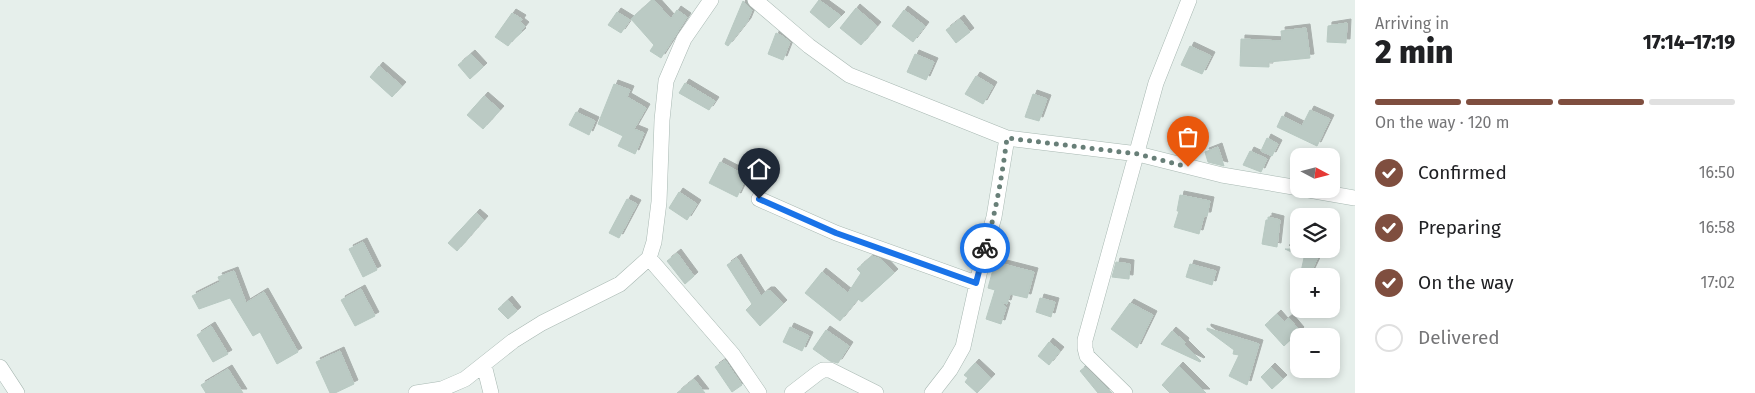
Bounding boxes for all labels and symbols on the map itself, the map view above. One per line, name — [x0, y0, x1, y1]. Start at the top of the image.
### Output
pin — [1167, 116, 1209, 167]
pin — [738, 148, 780, 199]
north arrow — [1290, 148, 1340, 198]
courier — [960, 223, 1010, 273]

